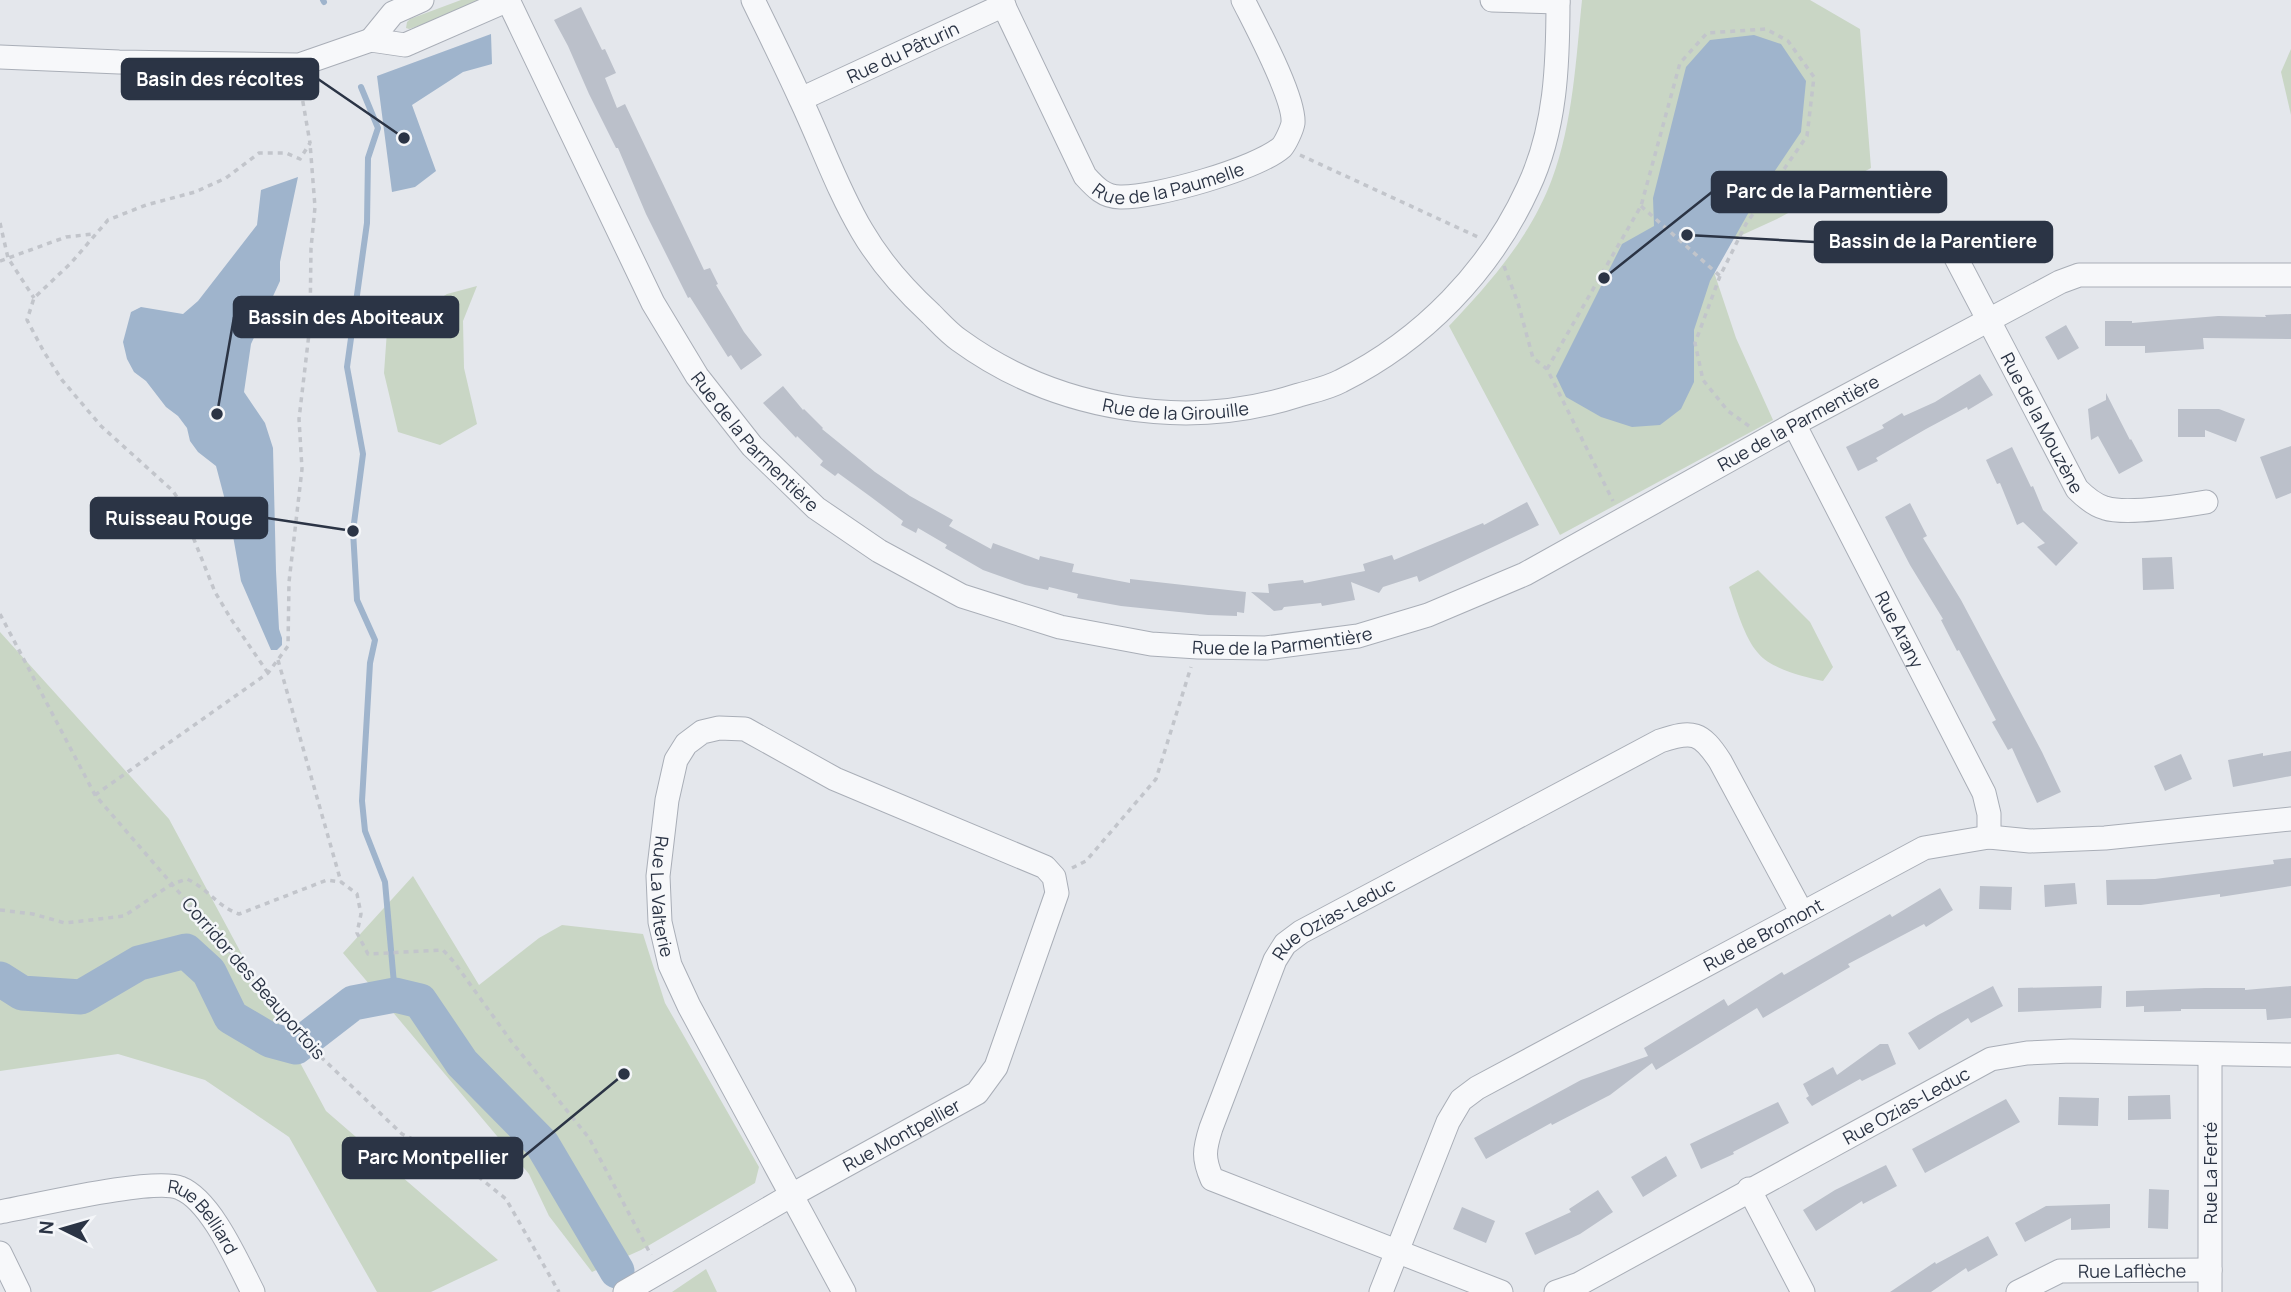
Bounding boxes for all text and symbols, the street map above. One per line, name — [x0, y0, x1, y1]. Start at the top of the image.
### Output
street label: Rue du Pâturin — [843, 16, 963, 88]
callout: Basin des récoltes — [122, 59, 318, 99]
text: Basin des récoltes — [136, 66, 304, 92]
street label: Rue de la Paumelle — [1088, 156, 1247, 209]
callout: Parc de la Parmentière — [1712, 172, 1946, 212]
text: Parc de la Parmentière — [1726, 178, 1932, 204]
callout: Bassin de la Parentiere — [1815, 222, 2052, 262]
text: Bassin de la Parentiere — [1829, 228, 2037, 254]
callout: Bassin des Aboiteaux — [234, 297, 458, 337]
text: Bassin des Aboiteaux — [248, 304, 444, 330]
street label: Rue de la Mouzène — [1996, 348, 2089, 497]
street label: Rue de la Parmentière — [686, 367, 824, 517]
street label: Rue de la Parmentière — [1713, 369, 1883, 476]
street label: Rue de la Girouille — [1101, 392, 1250, 425]
callout: Ruisseau Rouge — [91, 498, 267, 538]
text: Ruisseau Rouge — [105, 505, 253, 531]
street label: Rue Arany — [1870, 587, 1930, 672]
street label: Rue de la Parmentière — [1191, 620, 1375, 660]
street label: Rue La Valterie — [646, 835, 680, 959]
street label: Rue Ozias-Leduc — [1266, 872, 1399, 964]
street label: Corridor des Beauportois — [177, 892, 331, 1064]
street label: Rue de Bromont — [1699, 892, 1827, 976]
street label: Rue Ozias-Leduc — [1838, 1061, 1974, 1150]
street label: Rue Montpellier — [838, 1092, 965, 1177]
street label: Rue La Ferté — [2198, 1122, 2222, 1224]
callout: Parc Montpellier — [343, 1138, 522, 1178]
text: Parc Montpellier — [357, 1144, 509, 1170]
street label: Rue Belliard — [166, 1174, 244, 1258]
north arrow — [28, 1194, 98, 1264]
text: N — [33, 1220, 60, 1235]
street label: Rue Laflèche — [2078, 1258, 2186, 1283]

